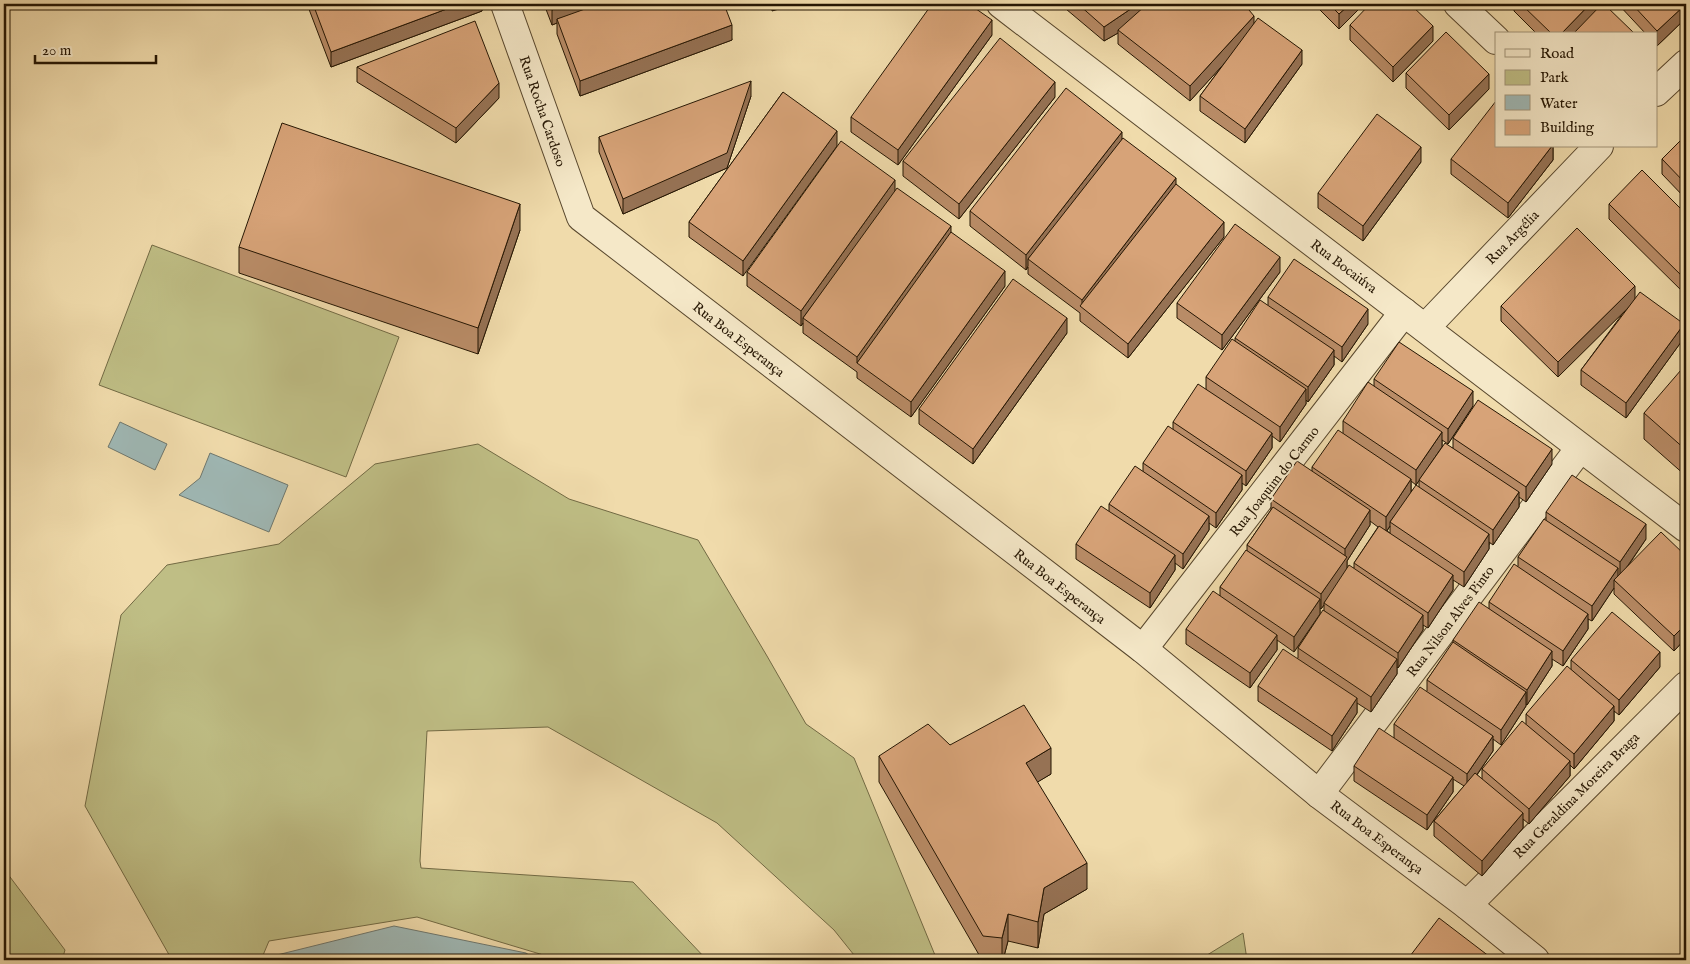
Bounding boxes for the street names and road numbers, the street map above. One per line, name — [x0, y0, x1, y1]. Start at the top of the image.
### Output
street label: Rua Rocha Cardoso — [515, 53, 570, 170]
street label: Rua Argélia — [1482, 206, 1544, 269]
street label: Rua Bocaiúva — [1306, 236, 1381, 298]
street label: Rua Boa Esperança — [689, 298, 789, 382]
street label: Rua Joaquim do Carmo — [1226, 422, 1324, 540]
street label: Rua Boa Esperança — [1010, 545, 1110, 629]
street label: Rua Nilson Alves Pinto — [1403, 562, 1499, 681]
street label: Rua Geraldina Moreira Braga — [1510, 728, 1644, 863]
street label: Rua Boa Esperança — [1326, 797, 1427, 879]

